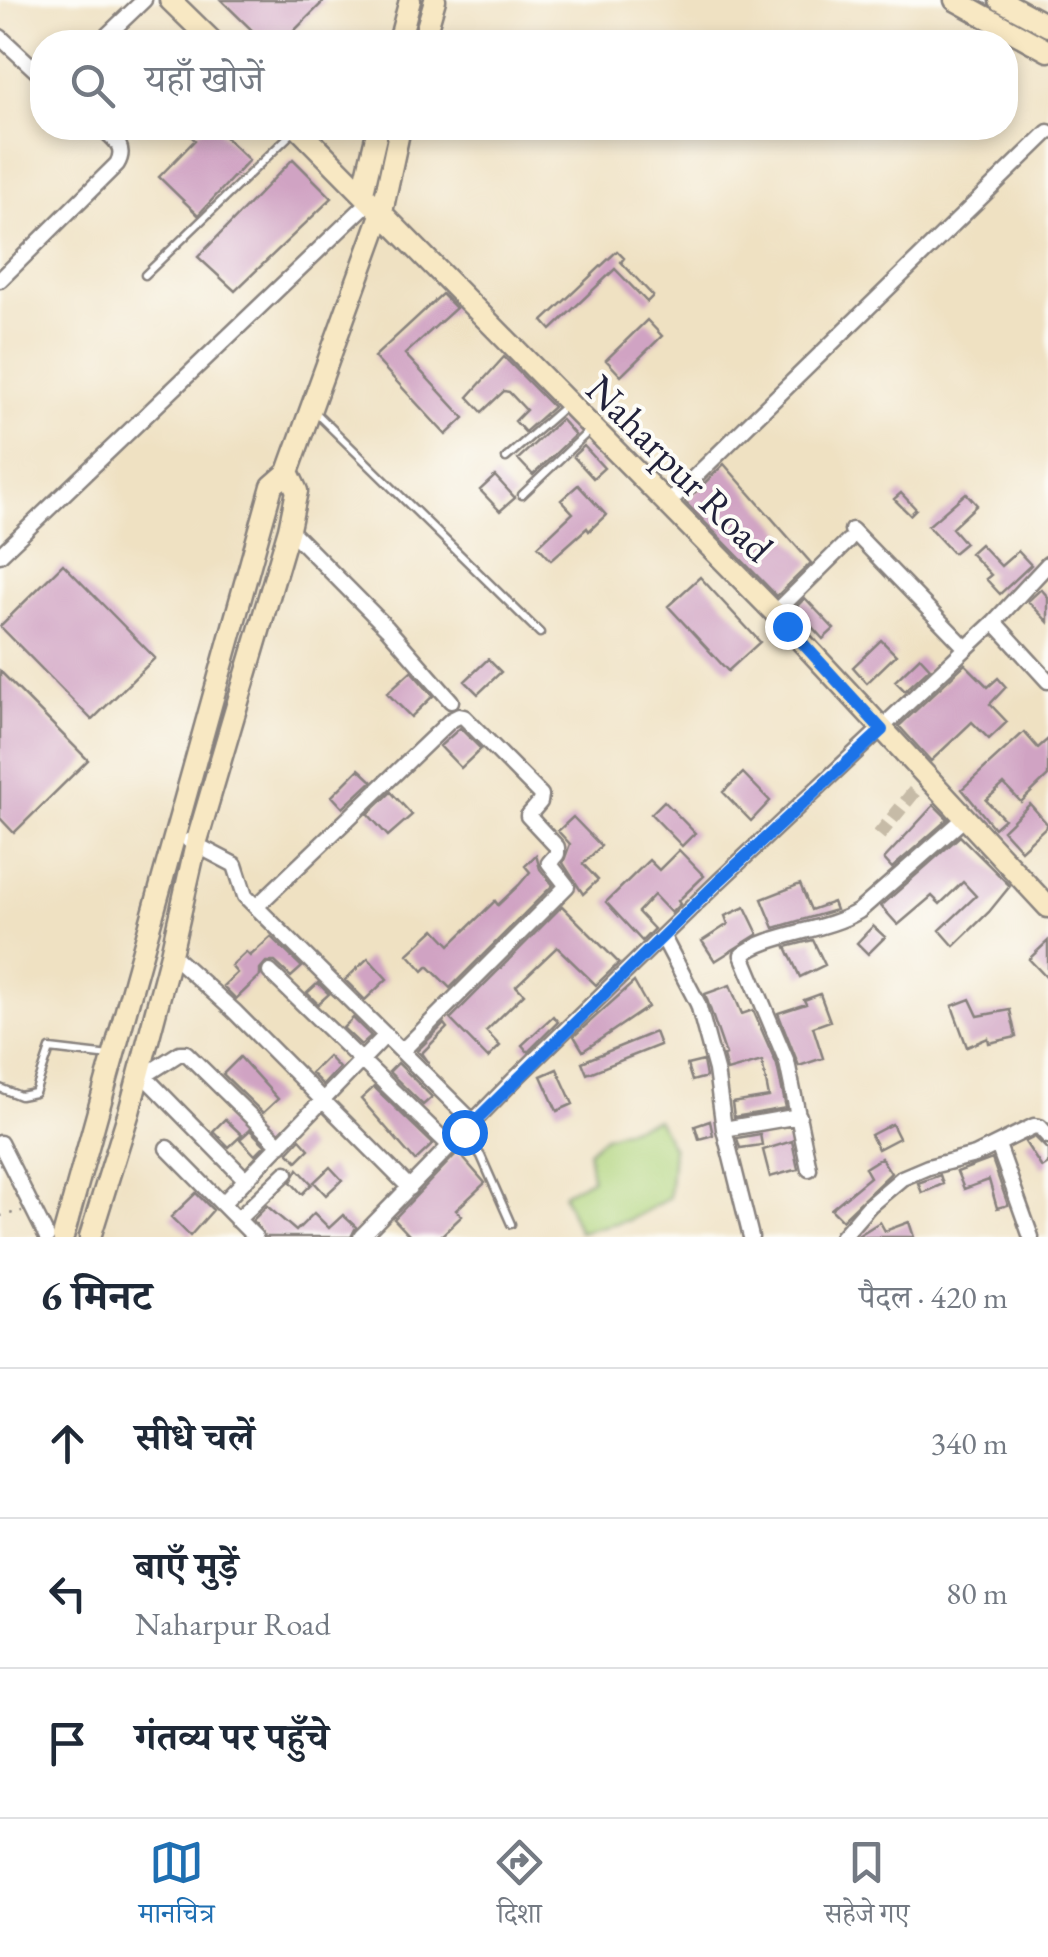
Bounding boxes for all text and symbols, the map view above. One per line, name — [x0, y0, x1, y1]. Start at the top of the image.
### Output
search box — [30, 30, 1018, 140]
text: यहाँ खोजें — [145, 54, 264, 103]
icon: search — [65, 58, 120, 113]
street label: Naharpur Road — [575, 363, 785, 573]
route end — [765, 604, 811, 650]
route start — [442, 1110, 488, 1156]
text: 6 मिनट — [40, 1268, 152, 1323]
text: पैदल · 420 m — [859, 1276, 1008, 1318]
text: सीधे चलें — [135, 1412, 254, 1461]
icon: ahead — [40, 1416, 95, 1471]
text: 340 m — [931, 1422, 1008, 1464]
text: बाएँ मुड़ें — [135, 1541, 238, 1590]
icon: left — [40, 1566, 95, 1621]
text: 80 m — [946, 1572, 1008, 1614]
text: Naharpur Road — [135, 1603, 331, 1645]
text: गंतव्य पर पहुँचे — [135, 1712, 329, 1761]
icon: arrive — [40, 1716, 95, 1771]
tab: मानचित्र — [139, 1835, 215, 1941]
tab: दिशा — [492, 1835, 547, 1941]
tab: सहेजे गए — [824, 1835, 909, 1941]

